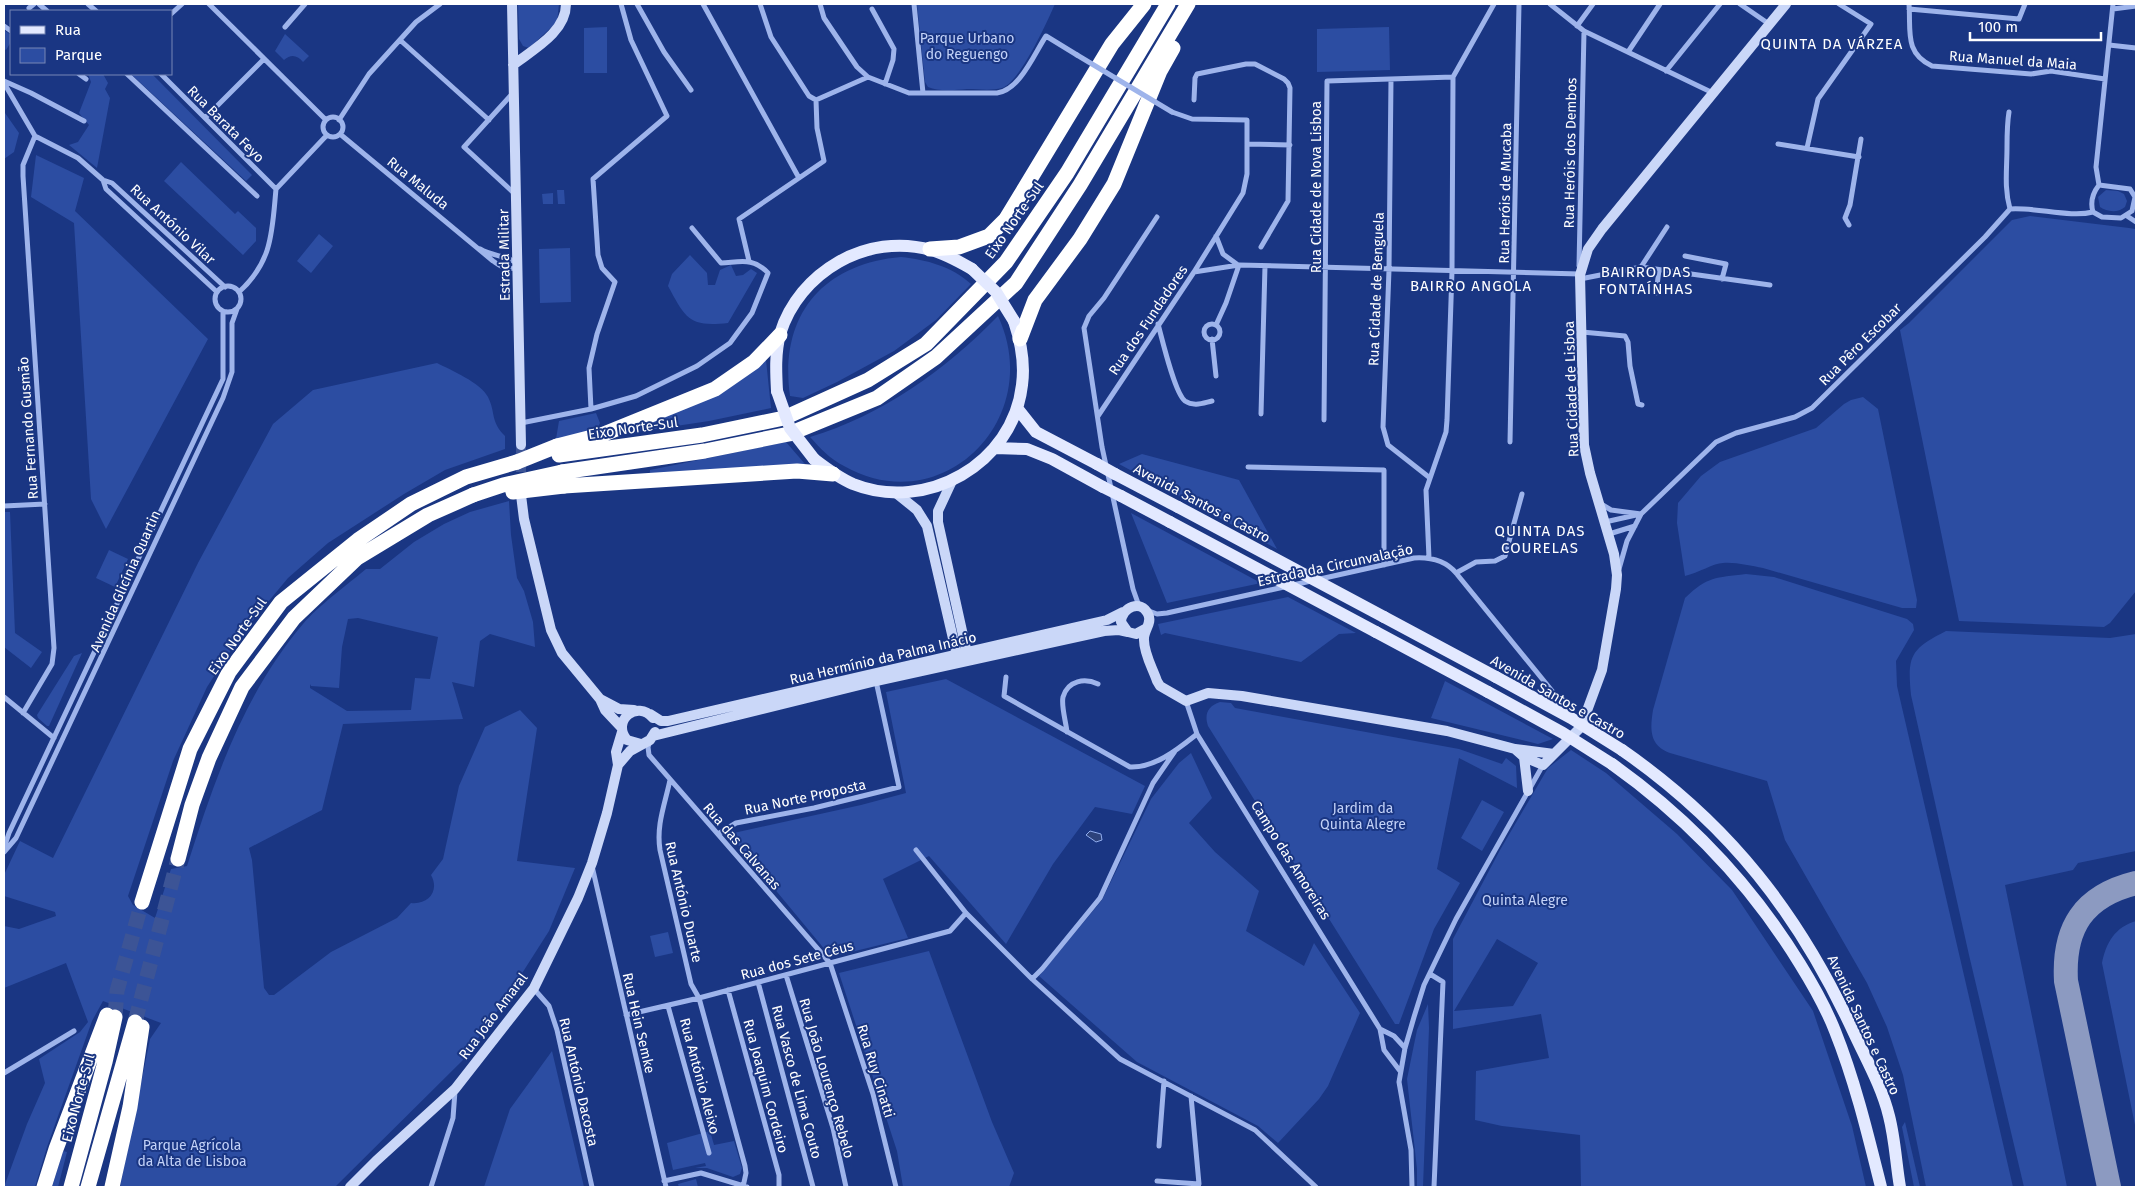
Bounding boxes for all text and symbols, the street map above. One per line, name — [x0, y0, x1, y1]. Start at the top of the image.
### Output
legend — [10, 10, 172, 75]
scale bar — [1970, 10, 2101, 42]
text: 100 m — [1978, 18, 2018, 36]
text: Rua — [55, 21, 81, 39]
park label: Parque Urbano do Reguengo — [920, 30, 1014, 63]
district label: QUINTA DA VÁRZEA — [1761, 35, 1903, 53]
text: Parque — [55, 46, 102, 64]
street label: Rua Manuel da Maia — [1949, 48, 2077, 73]
street label: Rua Heróis dos Dembos — [1561, 77, 1580, 229]
street label: Rua Barata Feyo — [184, 82, 268, 166]
street label: Rua Cidade de Nova Lisboa — [1308, 101, 1325, 273]
street label: Rua Heróis de Mucaba — [1496, 122, 1515, 264]
street label: Rua Maluda — [383, 153, 452, 213]
street label: Eixo Norte-Sul — [981, 178, 1047, 262]
street label: Rua António Vilar — [127, 181, 219, 269]
street label: Estrada Militar — [495, 208, 514, 301]
street label: Rua Cidade de Benguela — [1365, 212, 1388, 366]
street label: Rua dos Fundadores — [1105, 262, 1192, 379]
district label: BAIRRO DAS FONTAÍNHAS — [1599, 263, 1693, 298]
district label: BAIRRO ANGOLA — [1410, 277, 1532, 295]
street label: Rua Pêro Escobar — [1815, 299, 1906, 389]
street label: Rua Cidade de Lisboa — [1561, 320, 1582, 458]
street label: Rua Fernando Gusmão — [15, 356, 42, 500]
street label: Eixo Norte-Sul — [587, 414, 679, 443]
street label: Avenida Santos e Castro — [1131, 460, 1273, 547]
street label: Avenida Glicínia Quartin — [86, 508, 164, 655]
district label: QUINTA DAS COURELAS — [1495, 522, 1585, 557]
street label: Estrada da Circunvalação — [1256, 541, 1414, 590]
street label: Eixo Norte-Sul — [204, 594, 270, 678]
street label: Rua Hermínio da Palma Inácio — [788, 629, 978, 688]
street label: Avenida Santos e Castro — [1488, 652, 1628, 743]
street label: Rua Norte Proposta — [743, 776, 867, 819]
street label: Campo das Amoreiras — [1247, 798, 1334, 923]
street label: Rua das Calvanas — [699, 799, 784, 894]
park label: Jardim da Quinta Alegre — [1320, 800, 1406, 833]
street label: Rua António Duarte — [661, 840, 706, 964]
park label: Quinta Alegre — [1482, 892, 1568, 909]
street label: Rua dos Sete Céus — [739, 937, 856, 984]
street label: Avenida Santos e Castro — [1824, 953, 1903, 1098]
street label: Rua João Amaral — [455, 970, 531, 1063]
street label: Rua Hein Semke — [619, 971, 658, 1075]
street label: Rua João Lourenço Rebelo — [795, 996, 858, 1160]
street label: Rua Vasco de Lima Couto — [768, 1003, 825, 1161]
street label: Rua António Dacosta — [555, 1016, 602, 1148]
street label: Rua António Aleixo — [676, 1016, 723, 1136]
street label: Rua Joaquim Cordeiro — [739, 1017, 792, 1155]
street label: Rua Ruy Cinatti — [853, 1022, 898, 1120]
street label: Eixo Norte-Sul — [59, 1052, 98, 1144]
park label: Parque Agrícola da Alta de Lisboa — [137, 1137, 247, 1170]

